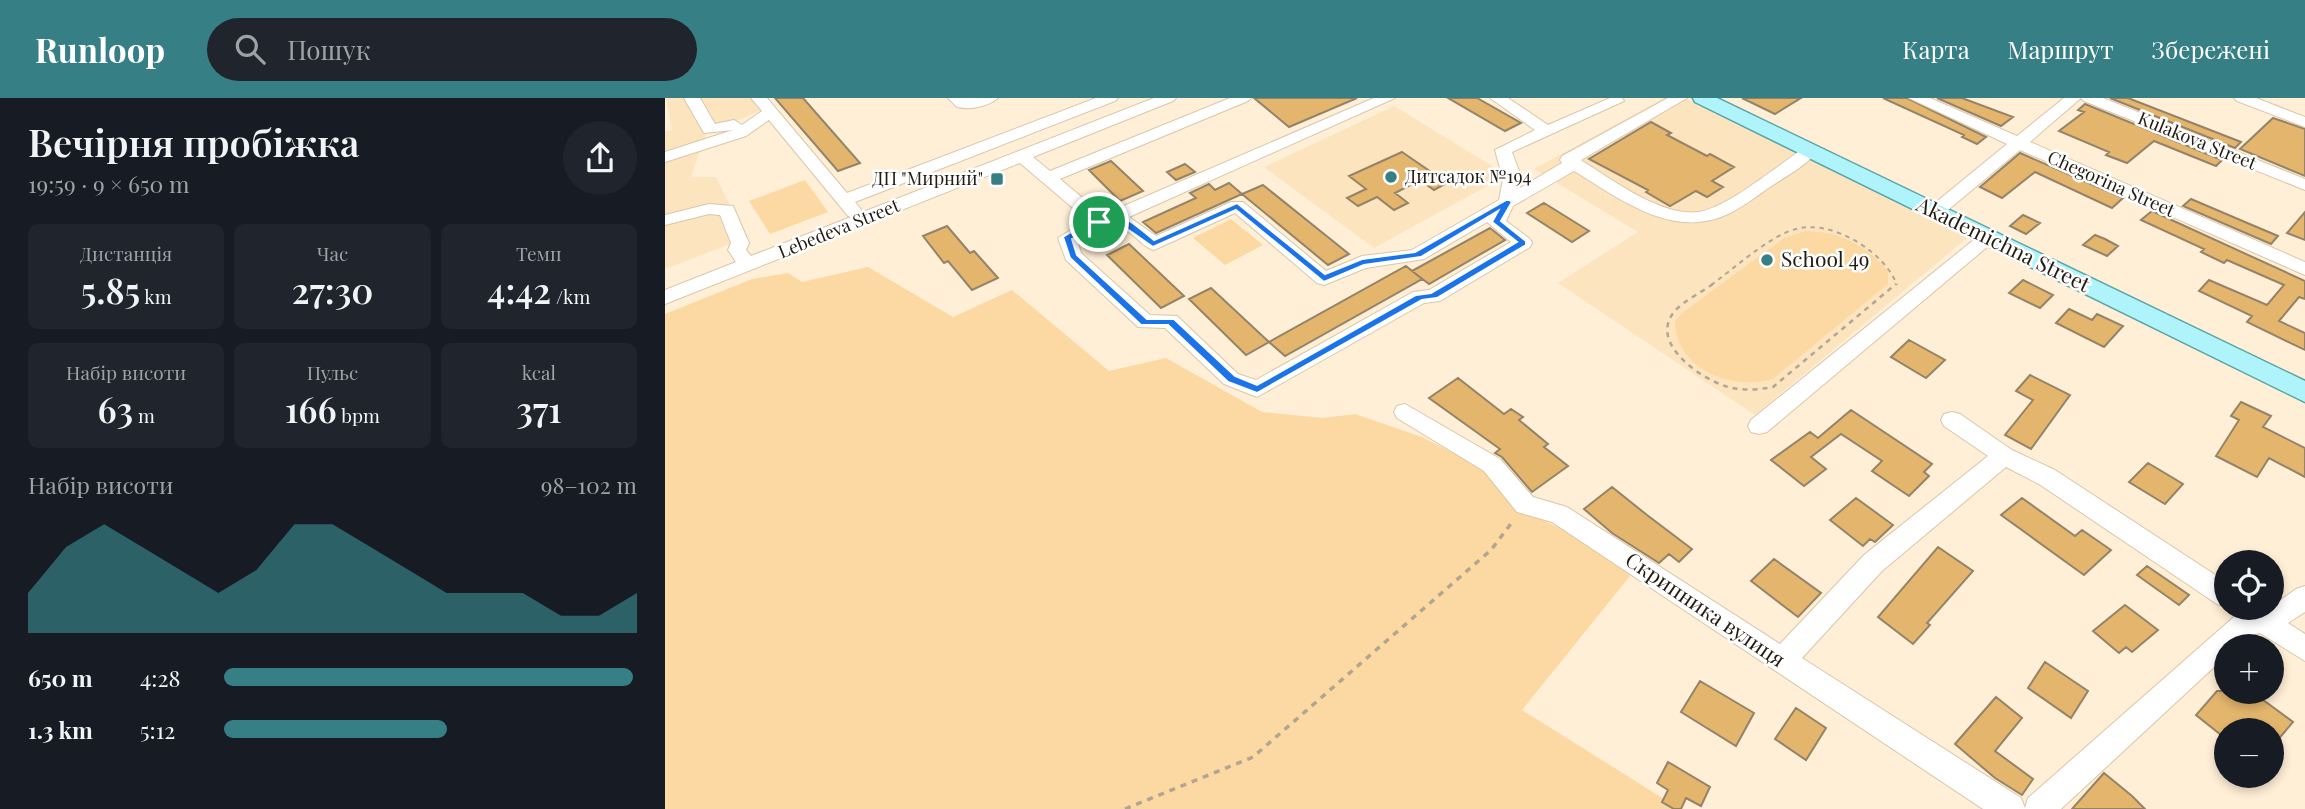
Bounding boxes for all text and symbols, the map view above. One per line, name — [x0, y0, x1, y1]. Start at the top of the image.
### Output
search box — [207, 18, 697, 81]
text: Runloop — [35, 27, 165, 71]
icon: search — [231, 30, 269, 68]
text: Пошук — [287, 32, 371, 67]
text: Карта — [1902, 33, 1970, 65]
text: Маршрут — [2008, 33, 2114, 65]
text: Збережені — [2152, 33, 2270, 65]
street label: Kulakova Street — [2135, 105, 2261, 175]
text: Вечірня пробіжка — [28, 116, 359, 167]
button: share — [563, 121, 637, 195]
street label: Chegorina Street — [2044, 144, 2179, 222]
place label: Дитсадок №194 — [1405, 164, 1532, 188]
place label: ДП "Мирний" — [872, 166, 983, 190]
text: 19:59 · 9 × 650 m — [28, 168, 189, 199]
marker: Дитсадок №194 — [1383, 169, 1399, 185]
marker: ДП "Мирний" — [989, 171, 1005, 187]
street label: Akademichna Street — [1912, 189, 2096, 298]
pin — [1069, 192, 1129, 252]
street label: Lebedeva Street — [774, 193, 903, 263]
icon: arrive — [1080, 203, 1118, 241]
text: Дистанція — [80, 240, 172, 266]
text: Час — [317, 240, 348, 266]
text: Темп — [516, 240, 562, 266]
place label: School 49 — [1781, 244, 1870, 272]
marker: School 49 — [1759, 252, 1775, 268]
text: 5.85 — [81, 266, 140, 313]
text: 27:30 — [292, 266, 373, 313]
text: 4:42 — [487, 266, 551, 313]
text: km — [140, 283, 172, 309]
text: /km — [551, 283, 590, 309]
text: Набір висоти — [66, 359, 186, 385]
text: Пульс — [307, 359, 358, 385]
text: kcal — [522, 359, 556, 385]
text: 63 — [97, 385, 133, 432]
text: 166 — [285, 385, 337, 432]
text: 371 — [516, 385, 561, 432]
text: m — [133, 402, 155, 428]
text: bpm — [337, 402, 380, 428]
text: Набір висоти — [28, 469, 173, 500]
text: 98–102 m — [541, 469, 637, 500]
street label: Скрипника вулиця — [1621, 544, 1791, 672]
map controls — [2214, 550, 2284, 788]
button: locate — [2214, 550, 2284, 620]
button: + — [2214, 634, 2284, 704]
text: 650 m — [28, 662, 92, 693]
text: 4:28 — [140, 662, 180, 693]
text: 1.3 km — [28, 714, 93, 745]
text: 5:12 — [140, 714, 175, 745]
button: − — [2214, 718, 2284, 788]

